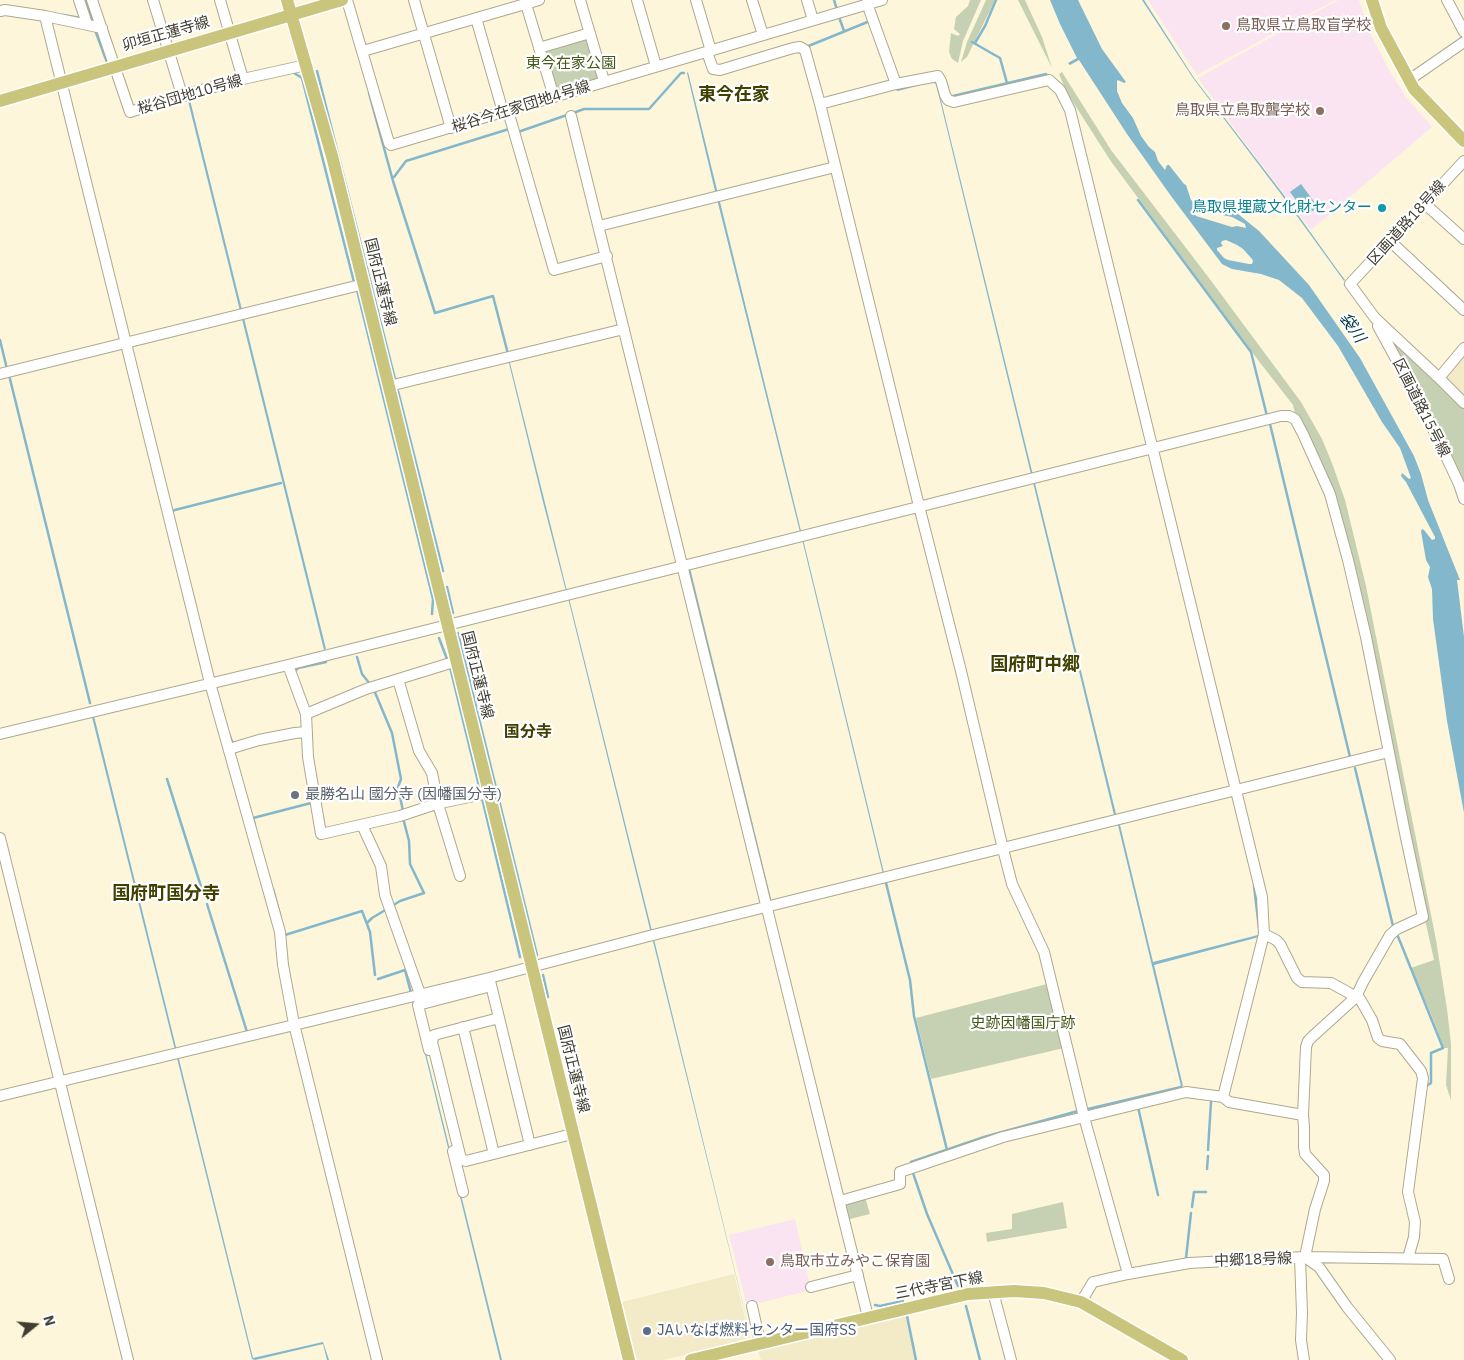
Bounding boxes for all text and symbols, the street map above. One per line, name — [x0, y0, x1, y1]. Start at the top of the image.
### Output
street label: 卯垣正蓮寺線 — [120, 13, 212, 55]
place label: 鳥取県立鳥取盲学校 — [1236, 17, 1371, 35]
marker: 鳥取県立鳥取盲学校 — [1220, 20, 1232, 32]
park label: 東今在家公園 — [526, 55, 616, 73]
street label: 桜谷団地10号線 — [136, 71, 244, 119]
street label: 桜谷今在家団地4号線 — [450, 77, 592, 137]
district label: 東今在家 — [698, 84, 770, 106]
place label: 鳥取県立鳥取聾学校 — [1175, 102, 1310, 120]
marker: 鳥取県立鳥取聾学校 — [1314, 105, 1326, 117]
street label: 区画道路18号線 — [1364, 177, 1450, 269]
place label: 鳥取県埋蔵文化財センター — [1192, 199, 1372, 217]
marker: 鳥取県埋蔵文化財センター — [1376, 202, 1388, 214]
street label: 国府正蓮寺線 — [360, 236, 400, 328]
water label: 袋川 — [1335, 309, 1369, 347]
street label: 区画道路15号線 — [1388, 356, 1454, 460]
street label: 国府正蓮寺線 — [457, 629, 497, 721]
district label: 国府町中郷 — [990, 654, 1080, 676]
district label: 国分寺 — [504, 722, 552, 742]
place label: 最勝名山 國分寺 (因幡国分寺) — [305, 786, 502, 804]
marker: 最勝名山 國分寺 (因幡国分寺) — [289, 789, 301, 801]
district label: 国府町国分寺 — [112, 883, 220, 905]
park label: 史跡因幡国庁跡 — [971, 1015, 1075, 1033]
street label: 国府正蓮寺線 — [553, 1023, 593, 1115]
street label: 中郷18号線 — [1214, 1250, 1292, 1270]
place label: 鳥取市立みやこ保育園 — [780, 1253, 930, 1271]
marker: 鳥取市立みやこ保育園 — [764, 1256, 776, 1268]
street label: 三代寺宮下線 — [893, 1269, 985, 1303]
north arrow — [10, 1300, 60, 1350]
text: N — [39, 1313, 59, 1328]
place label: JAいなば燃料センター国府SS — [657, 1322, 856, 1340]
marker: JAいなば燃料センター国府SS — [641, 1325, 653, 1337]

